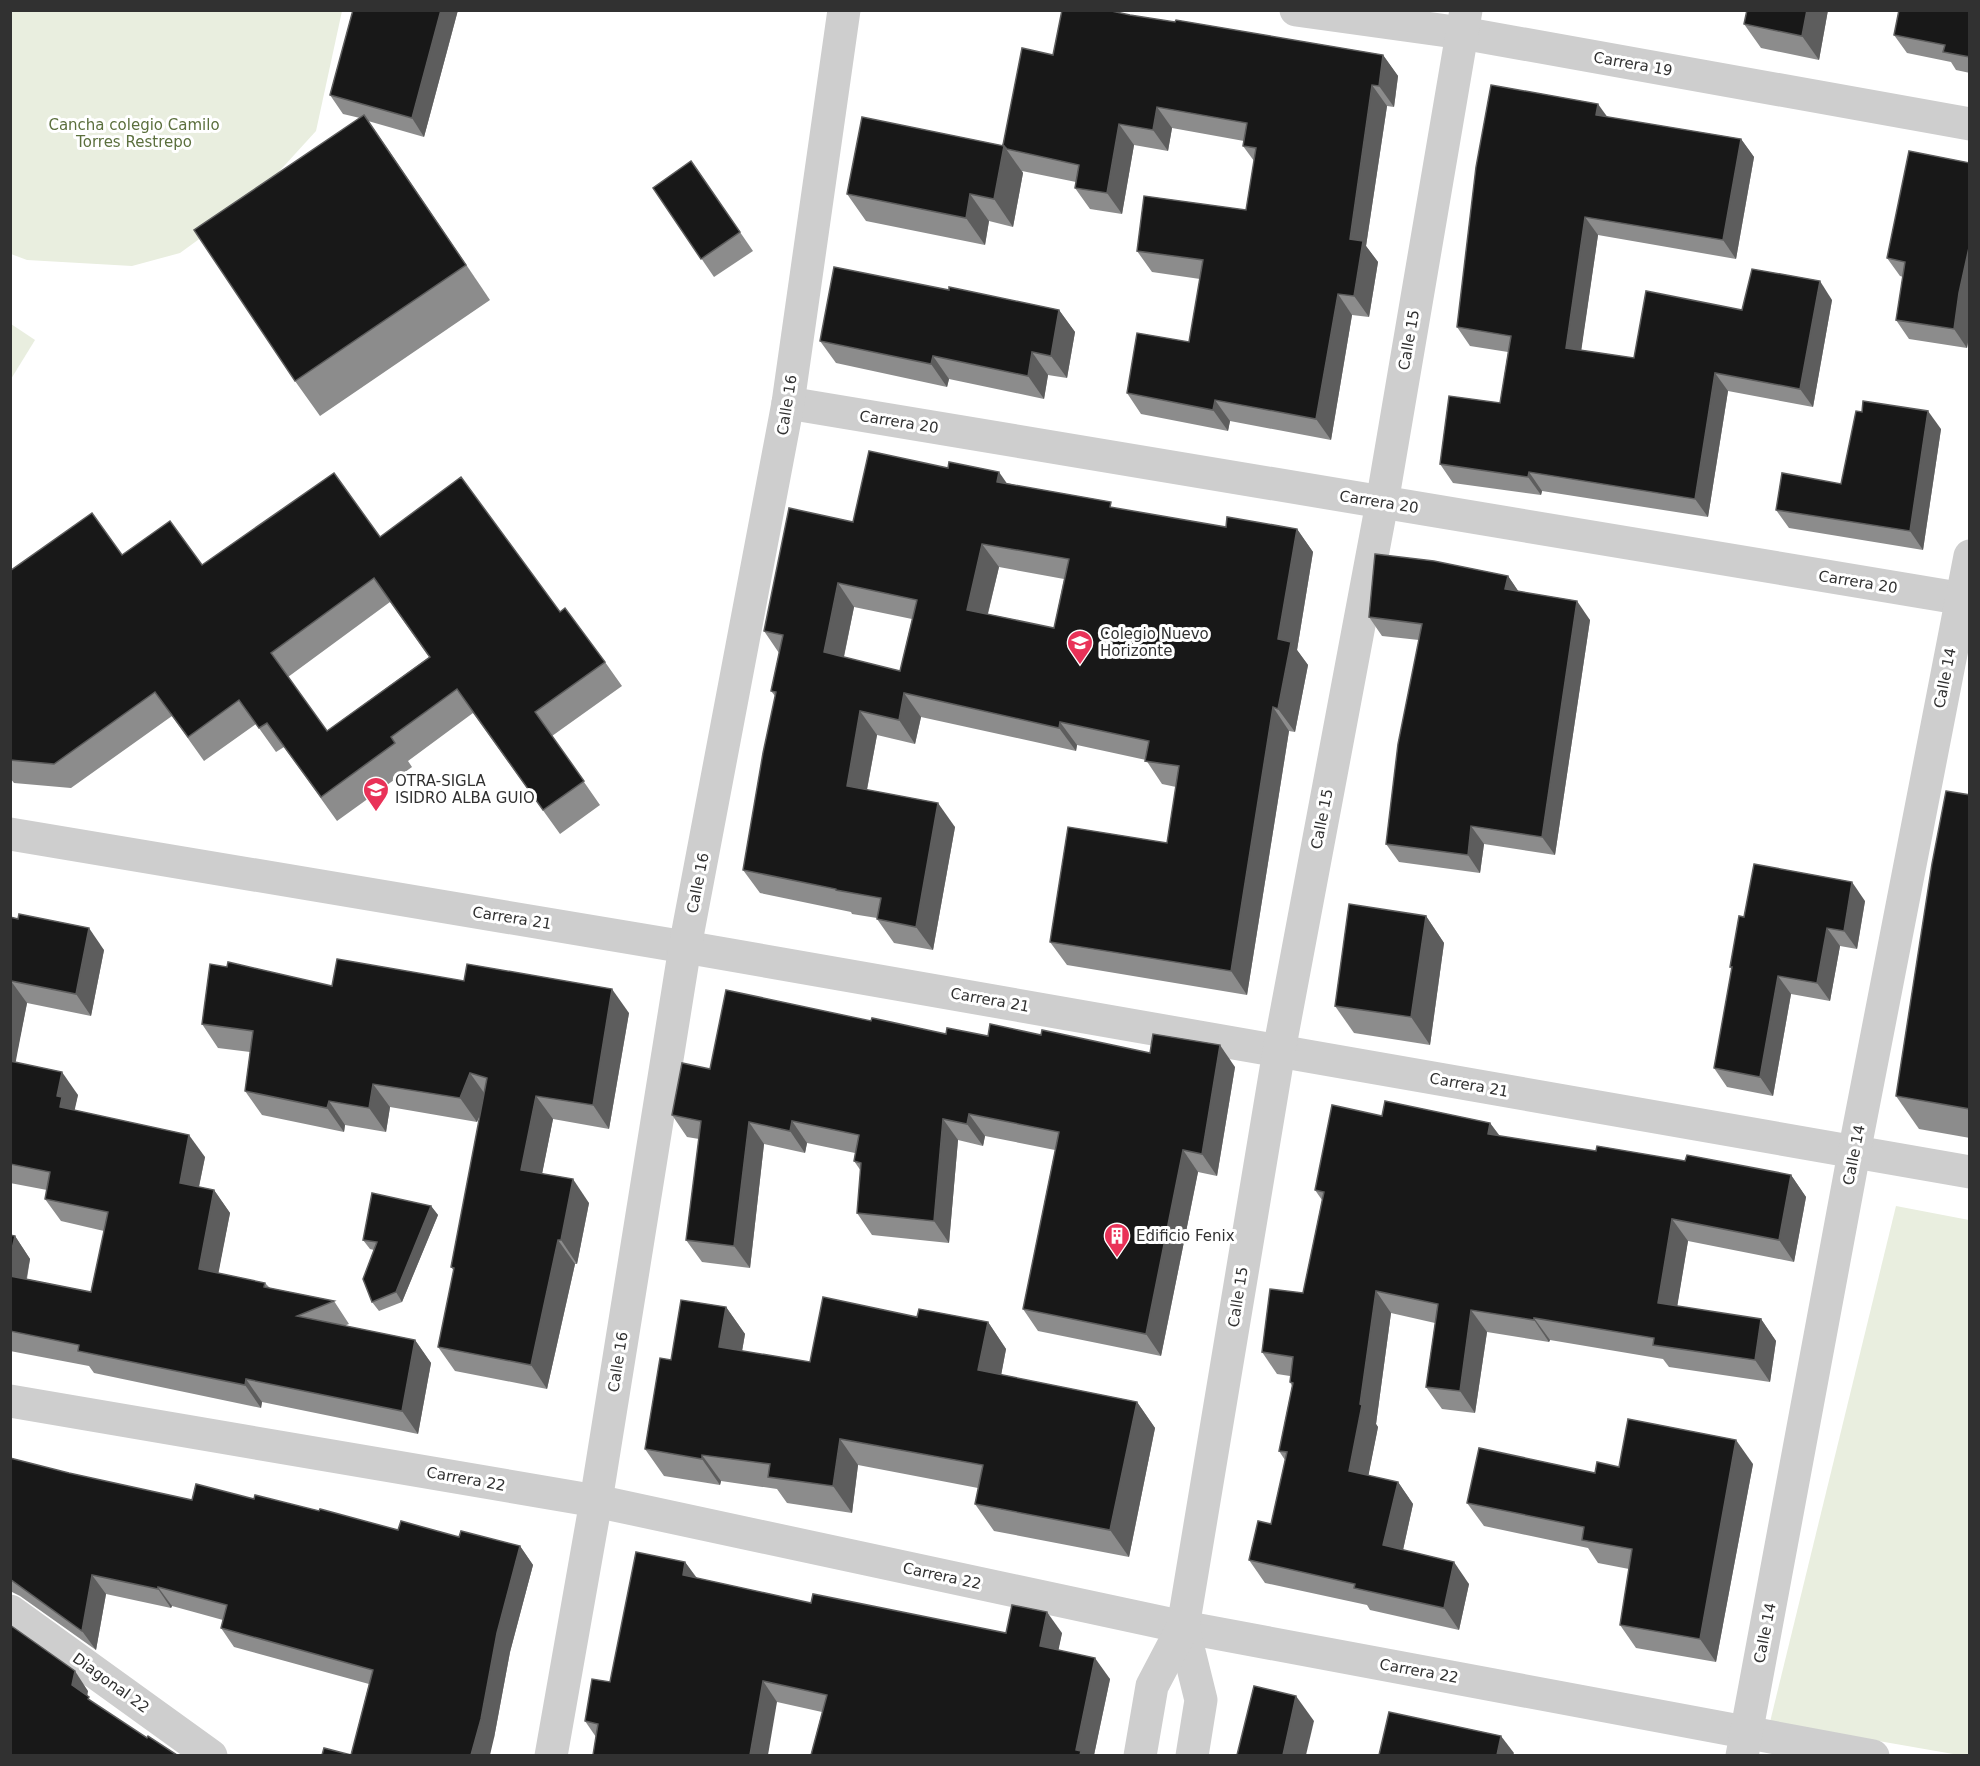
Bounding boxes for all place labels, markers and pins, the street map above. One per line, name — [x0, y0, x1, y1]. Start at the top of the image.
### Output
place label: Colegio Nuevo Horizonte — [1100, 625, 1209, 660]
school or university icon: Colegio Nuevo Horizonte — [1065, 628, 1095, 666]
place label: OTRA-SIGLA ISIDRO ALBA GUIO — [395, 772, 535, 807]
school or university icon: OTRA-SIGLA ISIDRO ALBA GUIO — [361, 775, 391, 813]
building icon: Edificio Fenix — [1102, 1221, 1132, 1259]
place label: Edificio Fenix — [1136, 1227, 1235, 1245]

